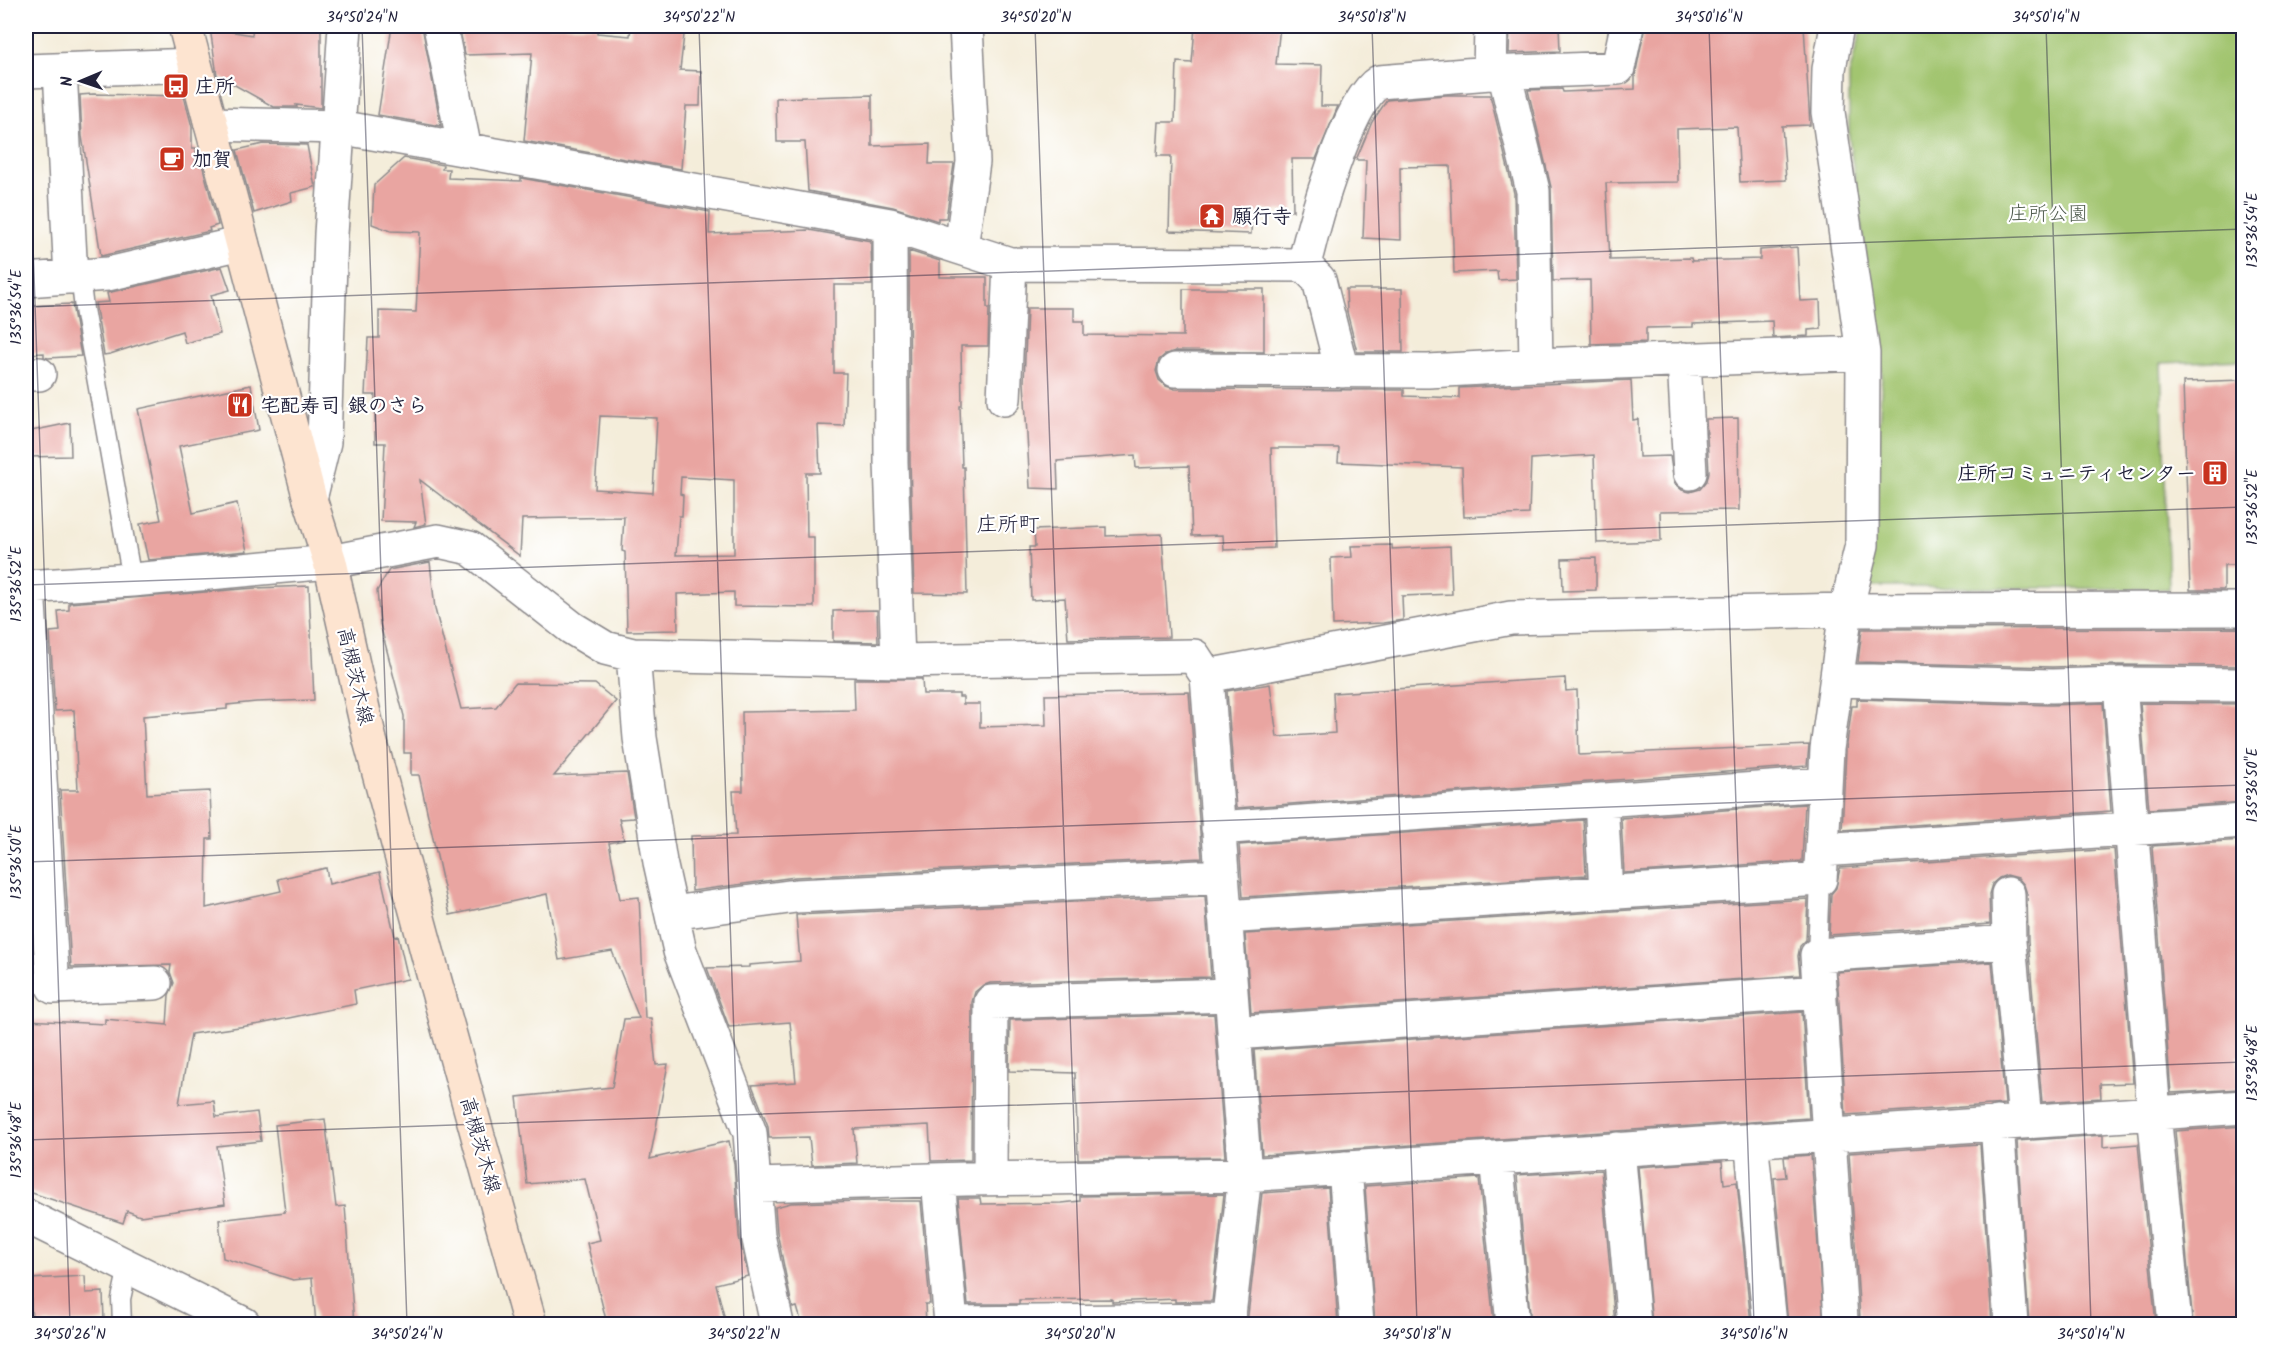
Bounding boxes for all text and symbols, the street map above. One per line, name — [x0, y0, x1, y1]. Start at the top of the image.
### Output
text: 34°50'24"N — [326, 6, 398, 30]
text: 34°50'22"N — [663, 6, 735, 30]
text: 34°50'20"N — [1001, 6, 1071, 30]
text: 34°50'18"N — [1338, 6, 1406, 30]
text: 34°50'16"N — [1675, 6, 1743, 30]
text: 34°50'14"N — [2012, 6, 2080, 30]
north arrow — [51, 51, 111, 111]
bus stop icon: 庄所 — [161, 71, 191, 101]
place label: 庄所 — [195, 72, 235, 104]
text: N — [55, 76, 80, 87]
cafe icon: 加賀 — [157, 144, 187, 174]
place label: 加賀 — [192, 145, 232, 177]
text: 135°36'54"E — [2241, 191, 2265, 268]
park label: 庄所公園 — [2008, 199, 2088, 231]
temple icon: 願行寺 — [1197, 201, 1227, 231]
place label: 願行寺 — [1232, 202, 1292, 234]
text: 135°36'54"E — [5, 268, 29, 345]
restaurant icon: 宅配寿司 銀のさら — [225, 390, 255, 420]
place label: 宅配寿司 銀のさら — [260, 391, 428, 423]
building icon: 庄所コミュニティセンター — [2200, 458, 2230, 488]
place label: 庄所コミュニティセンター — [1957, 459, 2196, 491]
text: 135°36'52"E — [2241, 468, 2265, 545]
district label: 庄所町 — [977, 509, 1040, 542]
text: 135°36'52"E — [5, 545, 29, 622]
street label: 高槻茨木線 — [327, 624, 381, 729]
text: 135°36'50"E — [2241, 746, 2265, 822]
text: 135°36'50"E — [5, 823, 29, 899]
text: 135°36'48"E — [2241, 1024, 2265, 1101]
street label: 高槻茨木線 — [450, 1093, 508, 1198]
text: 135°36'48"E — [5, 1101, 29, 1178]
text: 34°50'26"N — [34, 1323, 106, 1347]
text: 34°50'24"N — [371, 1323, 443, 1347]
text: 34°50'22"N — [708, 1323, 780, 1347]
text: 34°50'20"N — [1045, 1323, 1115, 1347]
text: 34°50'18"N — [1383, 1323, 1451, 1347]
text: 34°50'16"N — [1720, 1323, 1788, 1347]
text: 34°50'14"N — [2057, 1323, 2125, 1347]

